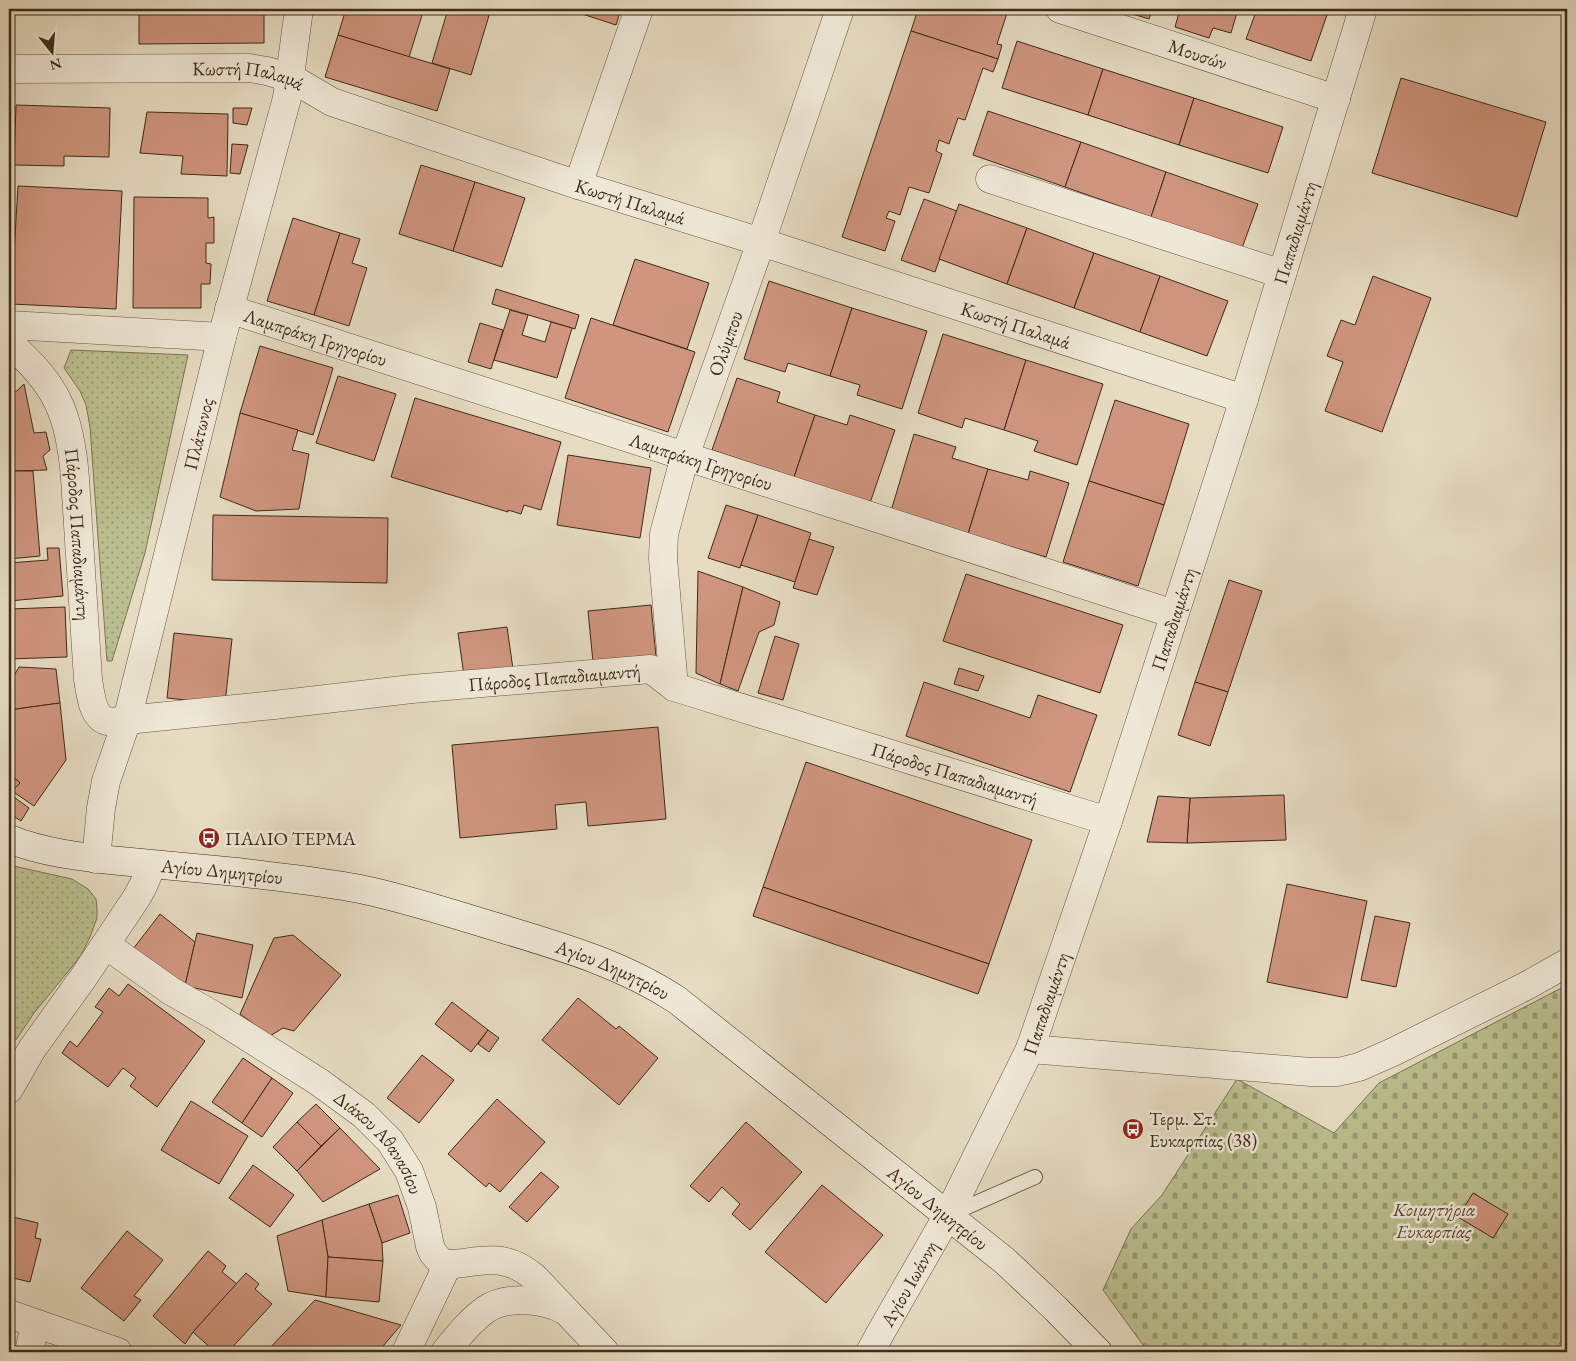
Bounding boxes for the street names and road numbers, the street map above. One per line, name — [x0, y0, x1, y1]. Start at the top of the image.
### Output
street label: Μουσών — [1165, 33, 1231, 76]
street label: Κωστή Παλαμά — [192, 56, 309, 96]
street label: Κωστή Παλαμά — [572, 173, 688, 231]
street label: Παπαδιαμάντη — [1268, 178, 1323, 288]
street label: Κωστή Παλαμά — [958, 296, 1074, 355]
street label: Λαμπράκη Γρηγορίου — [240, 302, 390, 372]
street label: Ολύμπου — [702, 307, 749, 379]
street label: Πλάτωνος — [177, 395, 219, 473]
street label: Λαμπράκη Γρηγορίου — [625, 427, 776, 497]
street label: Πάροδος Παπαδιαμάντη — [59, 447, 96, 621]
street label: Παπαδιαμάντη — [1145, 564, 1202, 674]
street label: Πάροδος Παπαδιαμαντή — [467, 658, 642, 697]
street label: Πάροδος Παπαδιαμαντή — [868, 737, 1041, 812]
street label: Αγίου Δημητρίου — [159, 853, 284, 890]
street label: Αγίου Δημητρίου — [551, 934, 675, 1006]
street label: Παπαδιαμάντη — [1017, 949, 1075, 1058]
street label: Διάκου Αθανασίου — [329, 1085, 428, 1198]
street label: Αγίου Δημητρίου — [881, 1160, 993, 1256]
street label: Αγίου Ιωάννη — [874, 1236, 944, 1332]

